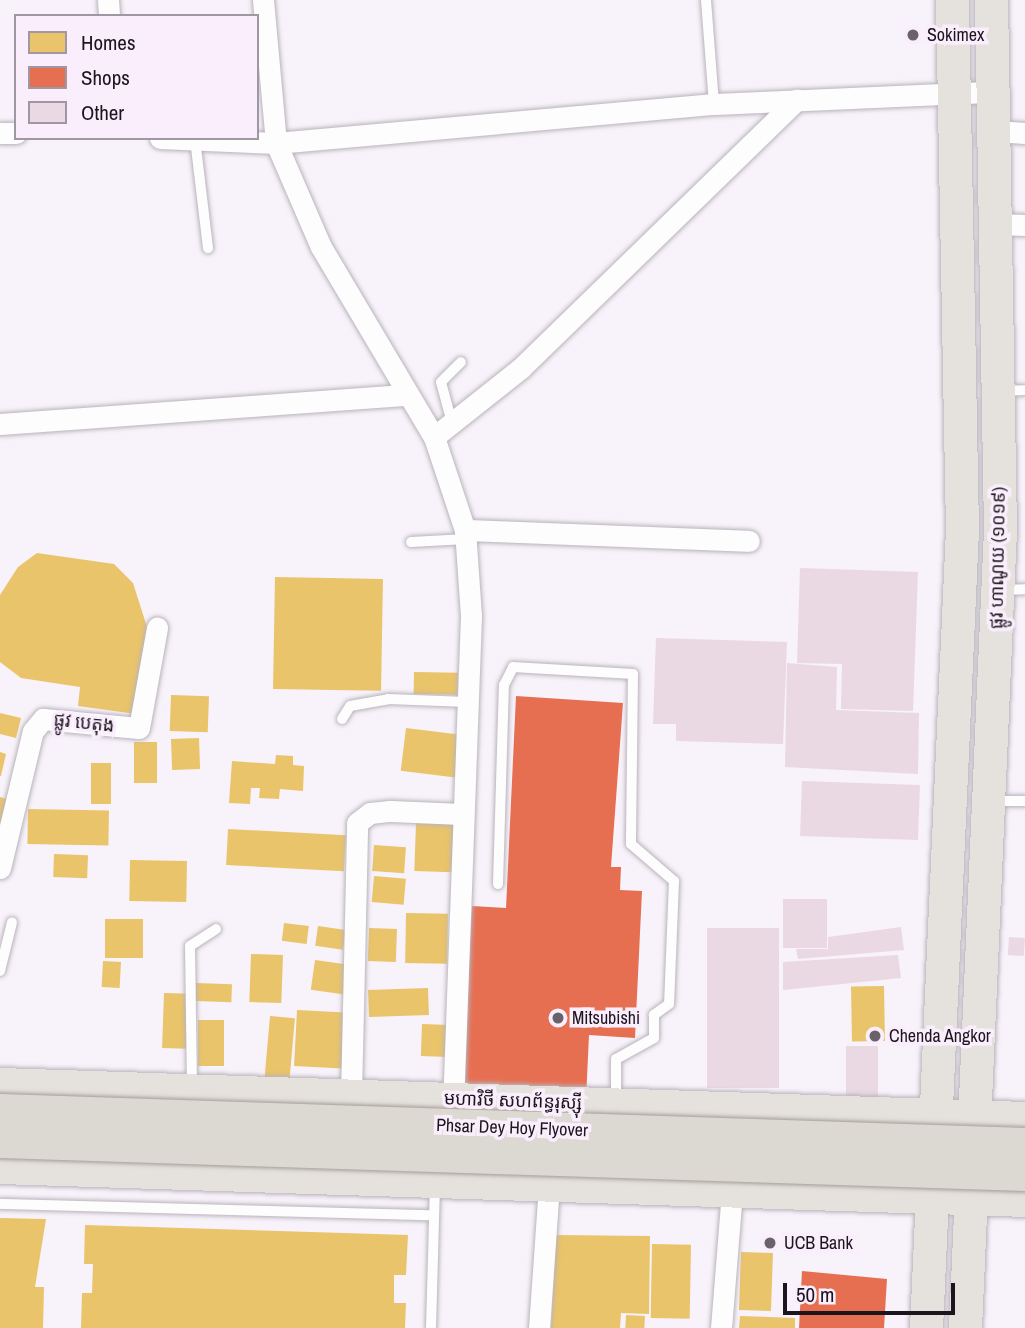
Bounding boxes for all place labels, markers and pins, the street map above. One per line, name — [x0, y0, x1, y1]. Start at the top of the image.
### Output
place label: Sokimex — [927, 24, 984, 46]
marker: Sokimex — [905, 27, 921, 43]
place label: Mitsubishi — [572, 1007, 640, 1029]
marker: Mitsubishi — [550, 1010, 566, 1026]
place label: Chenda Angkor — [889, 1025, 992, 1047]
marker: Chenda Angkor — [867, 1028, 883, 1044]
place label: UCB Bank — [784, 1232, 853, 1254]
marker: UCB Bank — [762, 1235, 778, 1251]

